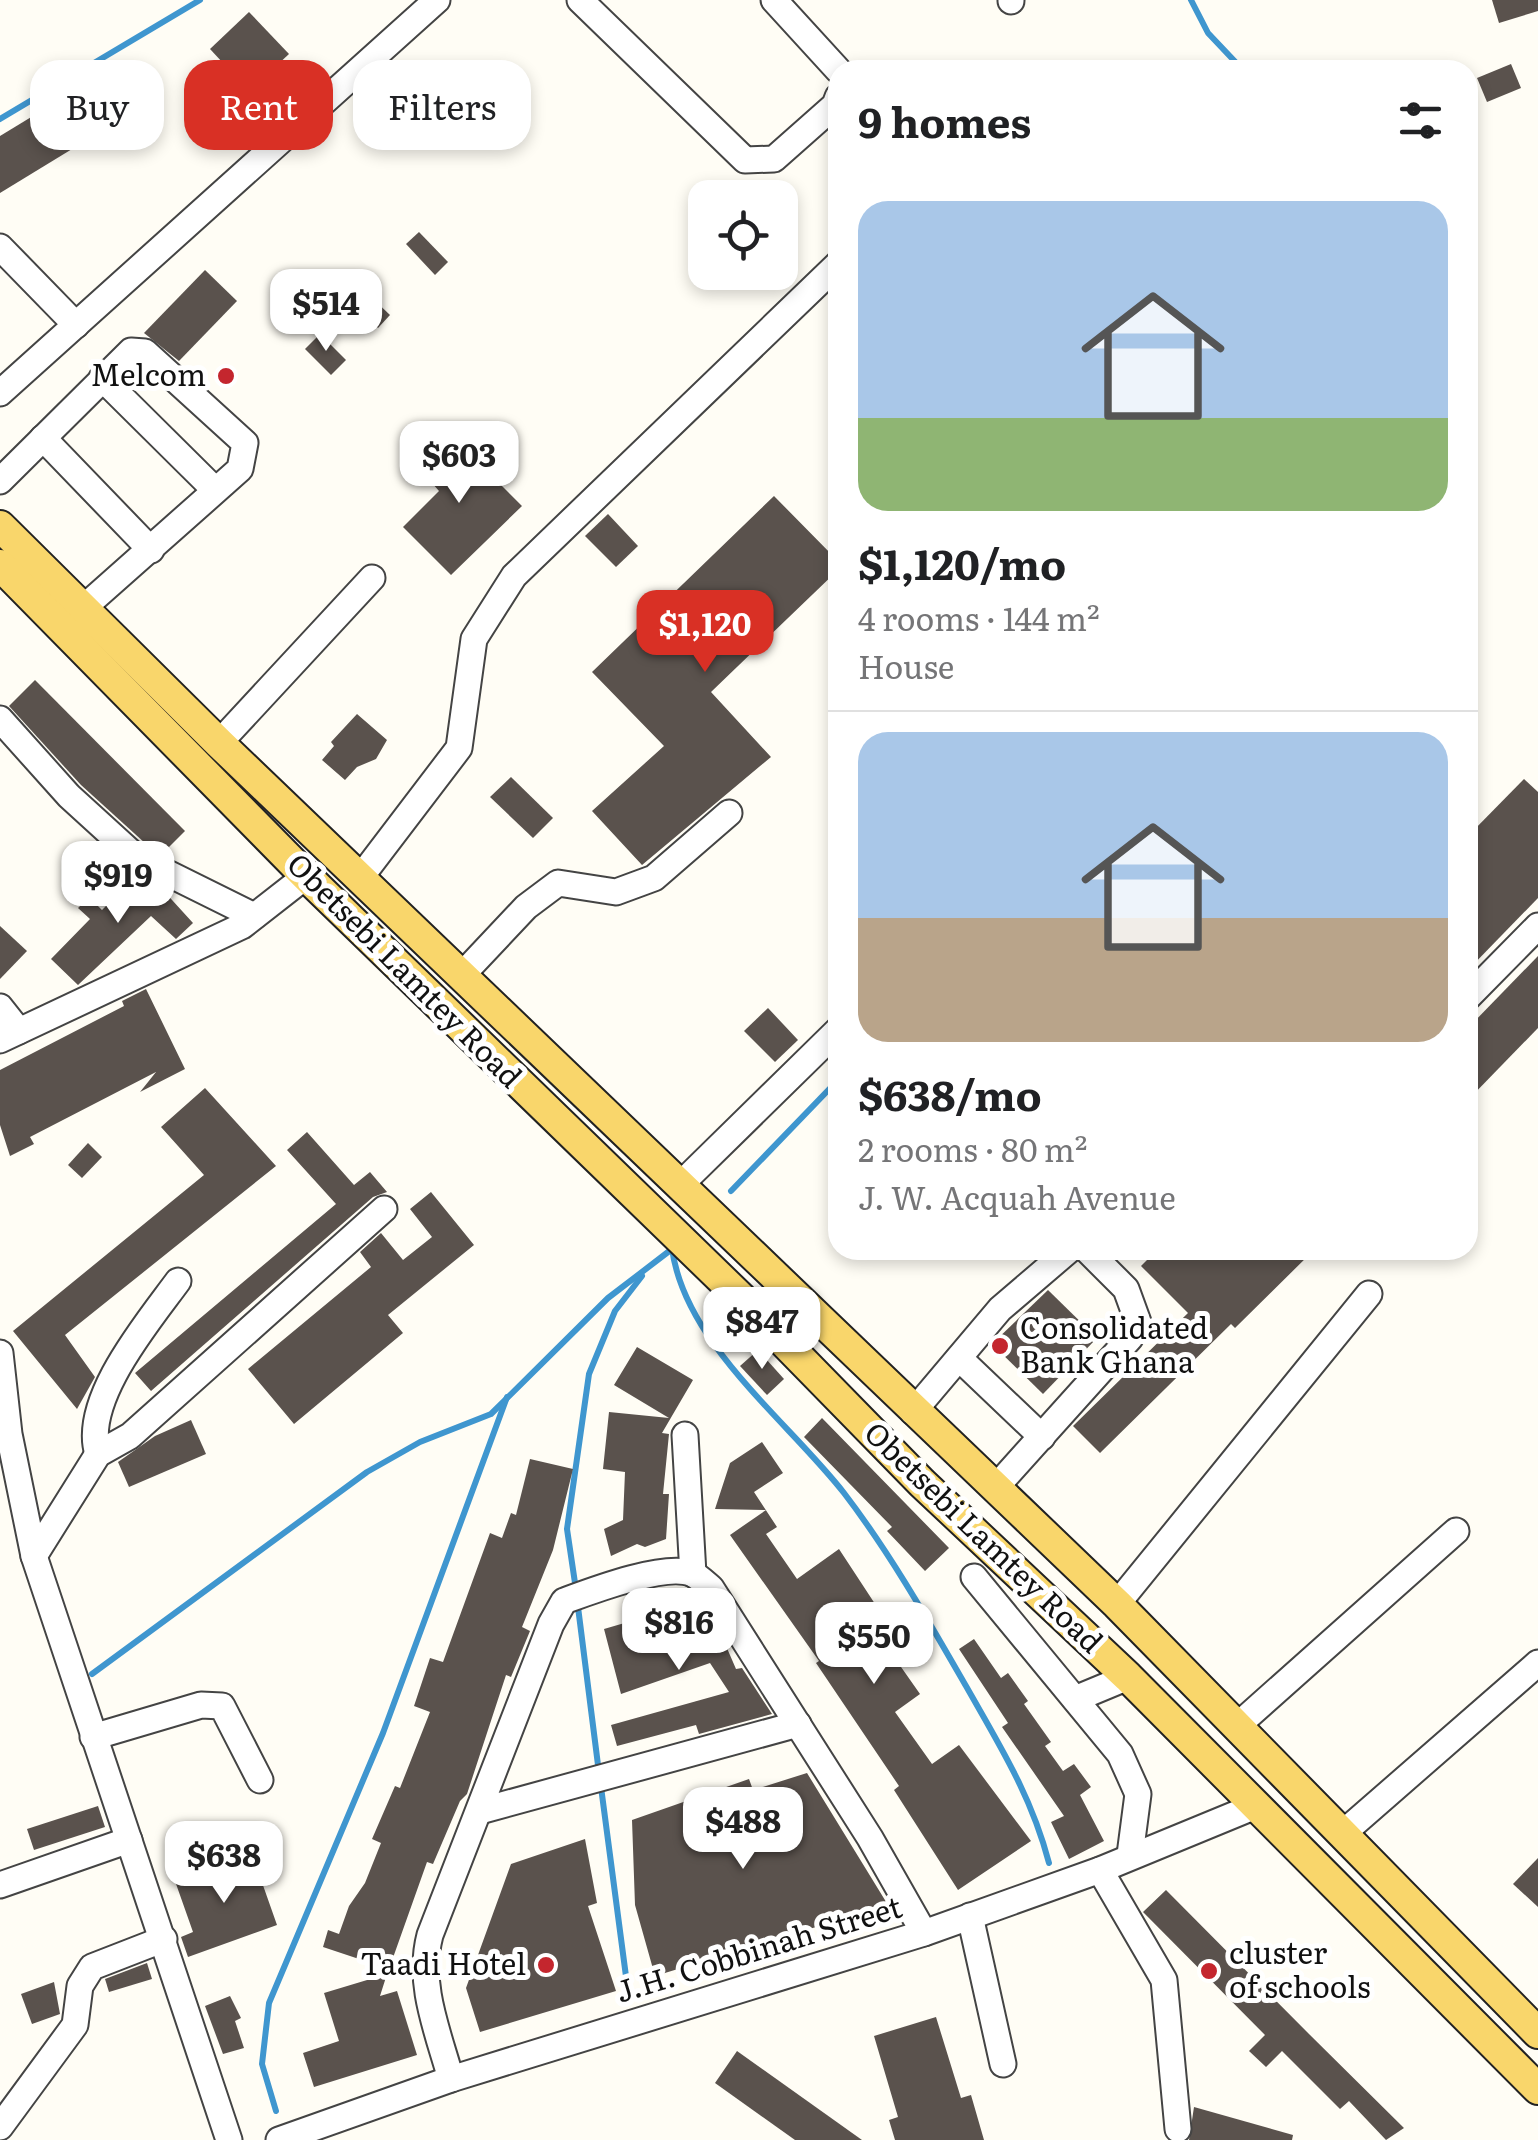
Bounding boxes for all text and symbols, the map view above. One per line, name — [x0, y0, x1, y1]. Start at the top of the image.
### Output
chip: Buy — [30, 60, 164, 150]
chip: Rent — [184, 60, 333, 150]
chip: Filters — [353, 60, 531, 150]
text: 9 homes — [858, 89, 1031, 151]
icon: filters — [1393, 93, 1448, 148]
map controls — [688, 180, 798, 290]
button: locate — [688, 180, 798, 290]
icon: home — [1063, 266, 1243, 446]
pin: $514 — [267, 269, 385, 354]
text: $514 — [292, 277, 360, 325]
place label: Melcom — [90, 351, 206, 395]
marker: Melcom — [215, 365, 237, 387]
pin: $603 — [400, 421, 518, 506]
text: $603 — [422, 429, 496, 477]
text: $1,120/mo — [858, 531, 1066, 593]
pin: $1,120 — [624, 590, 786, 675]
text: 4 rooms · 144 m² — [858, 593, 1100, 641]
text: $1,120 — [659, 598, 751, 646]
text: House — [858, 641, 954, 689]
icon: home — [1063, 797, 1243, 977]
pin: $919 — [59, 841, 177, 926]
street label: Obetsebi Lamtey Road — [279, 841, 534, 1096]
text: $919 — [83, 849, 153, 897]
text: $638/mo — [858, 1062, 1042, 1124]
text: 2 rooms · 80 m² — [858, 1124, 1088, 1172]
text: J. W. Acquah Avenue — [858, 1172, 1176, 1220]
pin: $847 — [703, 1287, 821, 1372]
text: $847 — [725, 1295, 799, 1343]
place label: Consolidated Bank Ghana — [1020, 1304, 1208, 1382]
marker: Consolidated Bank Ghana — [989, 1335, 1011, 1357]
street label: Obetsebi Lamtey Road — [856, 1410, 1114, 1662]
pin: $816 — [620, 1588, 738, 1673]
text: $816 — [644, 1596, 714, 1644]
pin: $550 — [815, 1602, 933, 1687]
text: $550 — [837, 1610, 911, 1658]
pin: $488 — [684, 1787, 802, 1872]
text: $488 — [705, 1795, 781, 1843]
pin: $638 — [165, 1821, 283, 1906]
text: $638 — [187, 1829, 261, 1877]
street label: J.H. Cobbinah Street — [610, 1883, 907, 2012]
place label: cluster of schools — [1229, 1929, 1371, 2007]
place label: Taadi Hotel — [360, 1940, 526, 1984]
marker: Taadi Hotel — [535, 1954, 557, 1976]
marker: cluster of schools — [1198, 1960, 1220, 1982]

